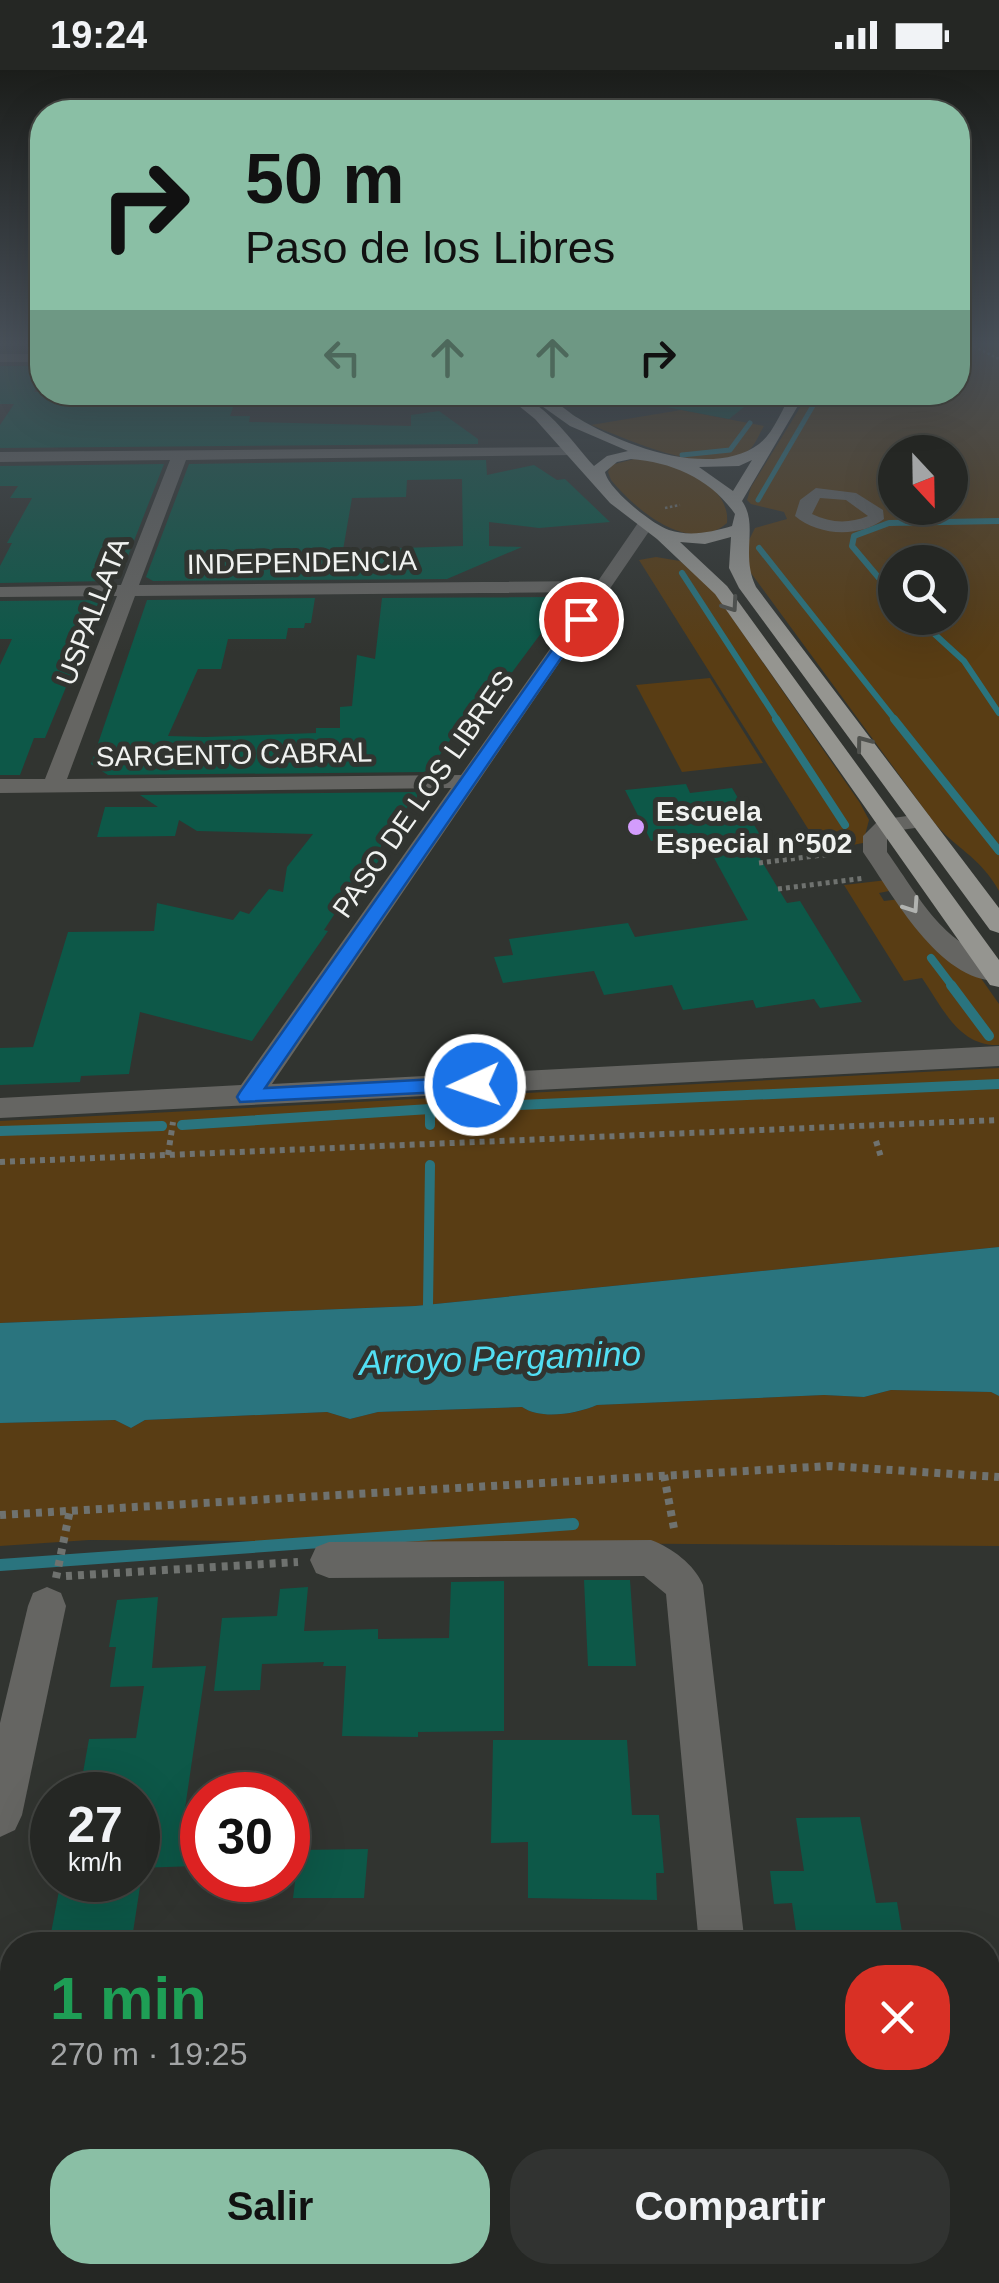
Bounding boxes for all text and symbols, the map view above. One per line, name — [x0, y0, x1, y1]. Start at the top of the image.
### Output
text: 19:24 — [50, 14, 147, 56]
icon: right — [80, 140, 210, 270]
text: 50 m — [245, 140, 405, 218]
text: Paso de los Libres — [245, 222, 615, 273]
icon: left — [315, 330, 370, 385]
icon: ahead — [420, 330, 475, 385]
icon: ahead — [525, 330, 580, 385]
icon: right — [630, 330, 685, 385]
north arrow — [878, 435, 968, 525]
map controls — [878, 435, 968, 635]
street label: USPALLATA — [50, 533, 135, 689]
street label: INDEPENDENCIA — [187, 545, 418, 580]
button: search — [878, 545, 968, 635]
pin — [539, 577, 624, 662]
icon: arrive — [554, 592, 609, 647]
one-way arrow — [719, 593, 737, 612]
street label: PASO DE LOS LIBRES — [327, 665, 520, 923]
one-way arrow — [857, 736, 874, 754]
street label: SARGENTO CABRAL — [96, 737, 372, 772]
place label: Escuela Especial n°502 — [656, 796, 852, 859]
marker: Escuela Especial n°502 — [625, 816, 647, 838]
one-way arrow — [900, 894, 918, 913]
position arrow — [423, 1033, 527, 1137]
water label: Arroyo Pergamino — [356, 1333, 642, 1382]
speed limit sign: 30 — [180, 1772, 310, 1902]
text: 27 — [67, 1797, 123, 1853]
text: km/h — [68, 1848, 122, 1876]
text: 1 min — [50, 1965, 207, 2032]
button: close — [845, 1965, 950, 2070]
text: 270 m · 19:25 — [50, 2036, 247, 2072]
button: Salir — [50, 2149, 490, 2264]
button: Compartir — [510, 2149, 950, 2264]

